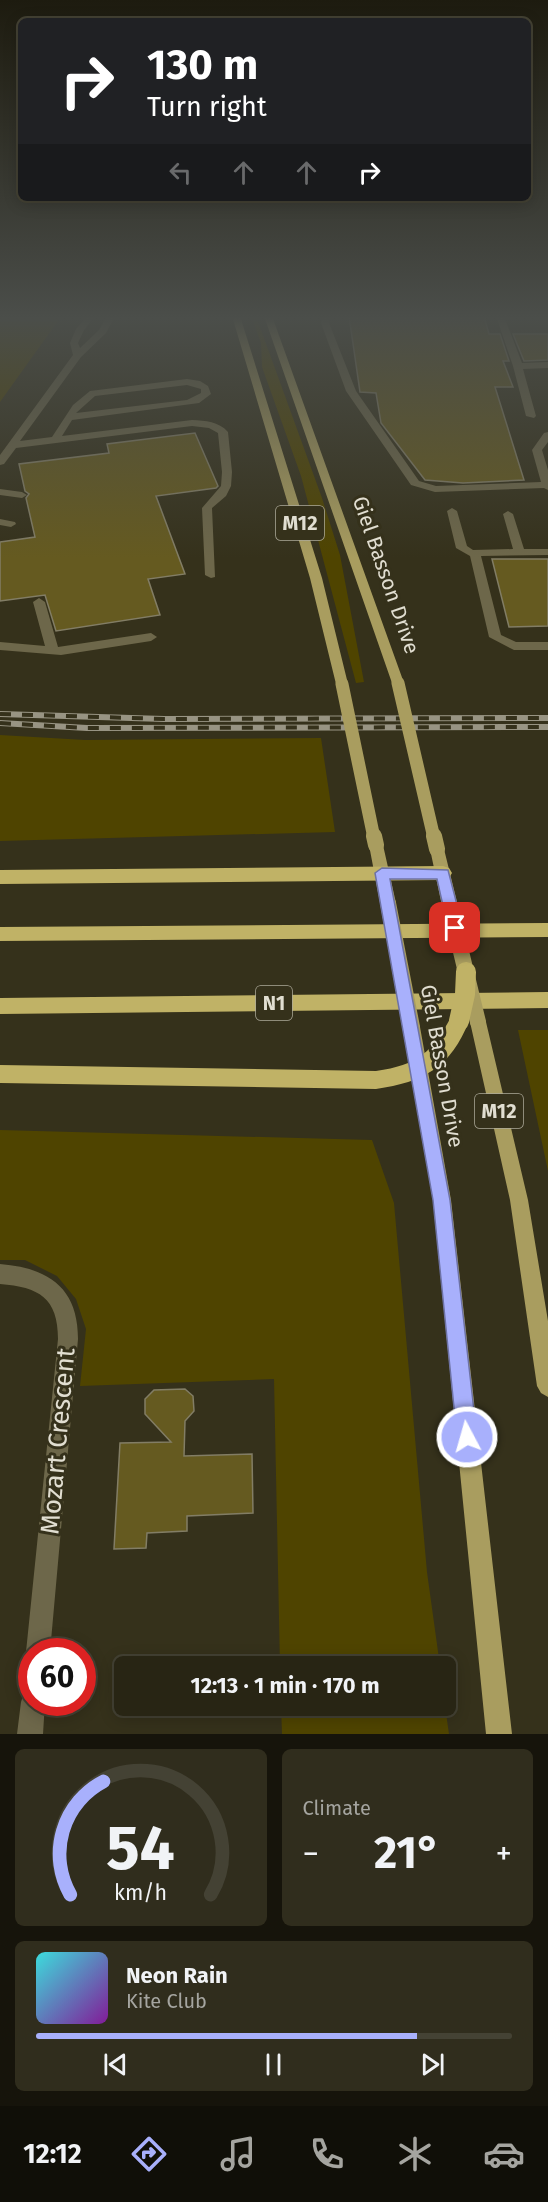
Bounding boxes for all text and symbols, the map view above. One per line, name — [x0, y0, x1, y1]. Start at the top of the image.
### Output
text: 130 m — [147, 40, 258, 90]
icon: right — [48, 42, 126, 120]
text: Turn right — [147, 91, 267, 123]
icon: left — [164, 156, 197, 189]
icon: ahead — [227, 156, 260, 189]
icon: ahead — [290, 156, 323, 189]
icon: right — [353, 156, 386, 189]
street label: Giel Basson Drive — [347, 493, 425, 657]
road number: M12 — [276, 506, 324, 540]
pin — [429, 902, 480, 953]
icon: arrive — [438, 911, 471, 944]
street label: Giel Basson Drive — [415, 982, 469, 1150]
road number: N1 — [256, 986, 292, 1020]
road number: M12 — [475, 1094, 523, 1128]
street label: Mozart Crescent — [34, 1346, 82, 1536]
position arrow — [435, 1405, 499, 1469]
speed limit sign: 60 — [18, 1638, 96, 1716]
text: 12:13 · 1 min · 170 m — [190, 1672, 380, 1699]
text: Climate — [303, 1796, 371, 1820]
text: 54 — [106, 1811, 175, 1886]
text: 21° — [374, 1826, 441, 1880]
text: − — [303, 1834, 319, 1874]
text: + — [496, 1834, 512, 1874]
text: km/h — [114, 1880, 167, 1906]
text: Neon Rain — [126, 1962, 228, 1989]
text: Kite Club — [126, 1989, 207, 2013]
icon: previous — [99, 2048, 132, 2081]
icon: pause — [257, 2048, 290, 2081]
icon: next — [416, 2048, 449, 2081]
icon: directions — [128, 2133, 170, 2175]
icon: music — [217, 2133, 259, 2175]
icon: phone — [306, 2133, 348, 2175]
icon: climate — [394, 2133, 436, 2175]
icon: car — [483, 2133, 525, 2175]
text: 12:12 — [23, 2138, 82, 2170]

